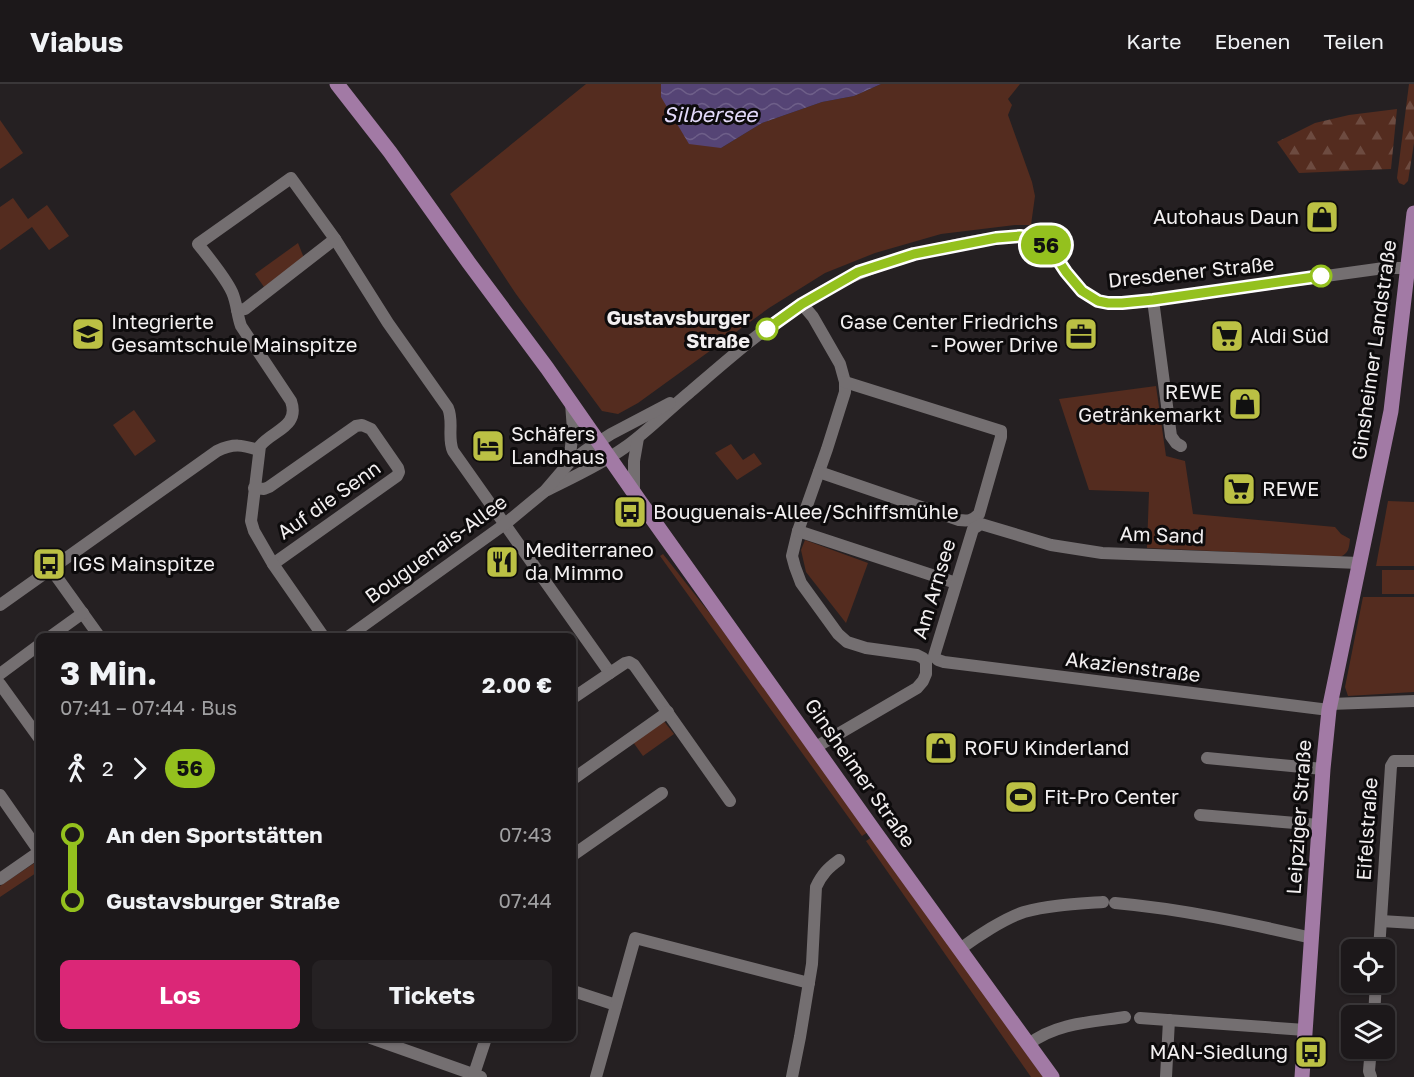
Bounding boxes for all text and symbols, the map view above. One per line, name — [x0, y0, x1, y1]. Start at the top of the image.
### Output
text: Viabus — [30, 25, 123, 58]
text: Karte — [1126, 28, 1182, 54]
text: Ebenen — [1215, 28, 1290, 54]
text: Teilen — [1323, 28, 1384, 54]
water label: Silbersee — [663, 101, 759, 127]
shop icon: Autohaus Daun — [1304, 199, 1340, 235]
place label: Autohaus Daun — [1153, 204, 1299, 228]
line badge: 56 — [1019, 226, 1073, 264]
text: 56 — [1033, 232, 1059, 258]
street label: Ginsheimer Landstraße — [1346, 238, 1400, 461]
street label: Dresdener Straße — [1107, 250, 1275, 292]
unlabelled marker — [1310, 265, 1332, 287]
place label: Gustavsburger Straße — [606, 305, 750, 352]
place label: Integrierte Gesamtschule Mainspitze — [111, 309, 357, 356]
place label: Gase Center Friedrichs - Power Drive — [840, 309, 1058, 356]
school or university icon: Integrierte Gesamtschule Mainspitze — [70, 316, 106, 352]
office icon: Gase Center Friedrichs - Power Drive — [1063, 316, 1099, 352]
marker: Gustavsburger Straße — [756, 318, 778, 340]
supermarket icon: Aldi Süd — [1209, 318, 1245, 354]
place label: Aldi Süd — [1250, 323, 1329, 347]
place label: REWE Getränkemarkt — [1078, 379, 1222, 426]
shop icon: REWE Getränkemarkt — [1227, 386, 1263, 422]
place label: Schäfers Landhaus — [511, 421, 605, 468]
hotel icon: Schäfers Landhaus — [470, 428, 506, 464]
street label: Auf die Senn — [272, 455, 385, 544]
supermarket icon: REWE — [1221, 471, 1257, 507]
place label: REWE — [1262, 476, 1319, 500]
street label: Bouguenais-Allee — [360, 489, 511, 608]
bus stop icon: Bouguenais-Allee/Schiffsmühle — [612, 494, 648, 530]
place label: Bouguenais-Allee/Schiffsmühle — [653, 499, 959, 523]
street label: Am Sand — [1119, 521, 1205, 547]
street label: Am Arnsee — [906, 536, 960, 642]
place label: Mediterraneo da Mimmo — [525, 537, 654, 584]
restaurant icon: Mediterraneo da Mimmo — [484, 544, 520, 580]
bus stop icon: IGS Mainspitze — [31, 546, 67, 582]
place label: IGS Mainspitze — [72, 551, 215, 575]
street label: Akazienstraße — [1064, 646, 1202, 686]
text: 3 Min. — [60, 653, 157, 692]
text: 2.00 € — [482, 671, 552, 698]
street label: Ginsheimer Straße — [800, 693, 921, 851]
text: 07:41 – 07:44 · Bus — [60, 695, 237, 719]
shop icon: ROFU Kinderland — [923, 730, 959, 766]
place label: ROFU Kinderland — [964, 735, 1129, 759]
street label: Leipziger Straße — [1281, 739, 1315, 895]
icon: walk — [60, 752, 93, 785]
icon: forward — [123, 752, 156, 785]
text: 56 — [177, 755, 203, 781]
text: 2 — [102, 756, 114, 780]
street label: Eifelstraße — [1350, 777, 1382, 881]
sports icon: Fit-Pro Center — [1003, 779, 1039, 815]
place label: Fit-Pro Center — [1044, 784, 1179, 808]
text: An den Sportstätten — [106, 821, 323, 848]
text: 07:43 — [499, 822, 552, 846]
text: Gustavsburger Straße — [106, 887, 340, 914]
text: 07:44 — [499, 888, 552, 912]
map controls — [1341, 939, 1395, 1059]
button: locate — [1341, 939, 1395, 993]
button: Los — [60, 960, 300, 1029]
button: Tickets — [312, 960, 552, 1029]
button: layers — [1341, 1005, 1395, 1059]
bus stop icon: MAN-Siedlung — [1293, 1034, 1329, 1070]
place label: MAN-Siedlung — [1149, 1039, 1288, 1063]

